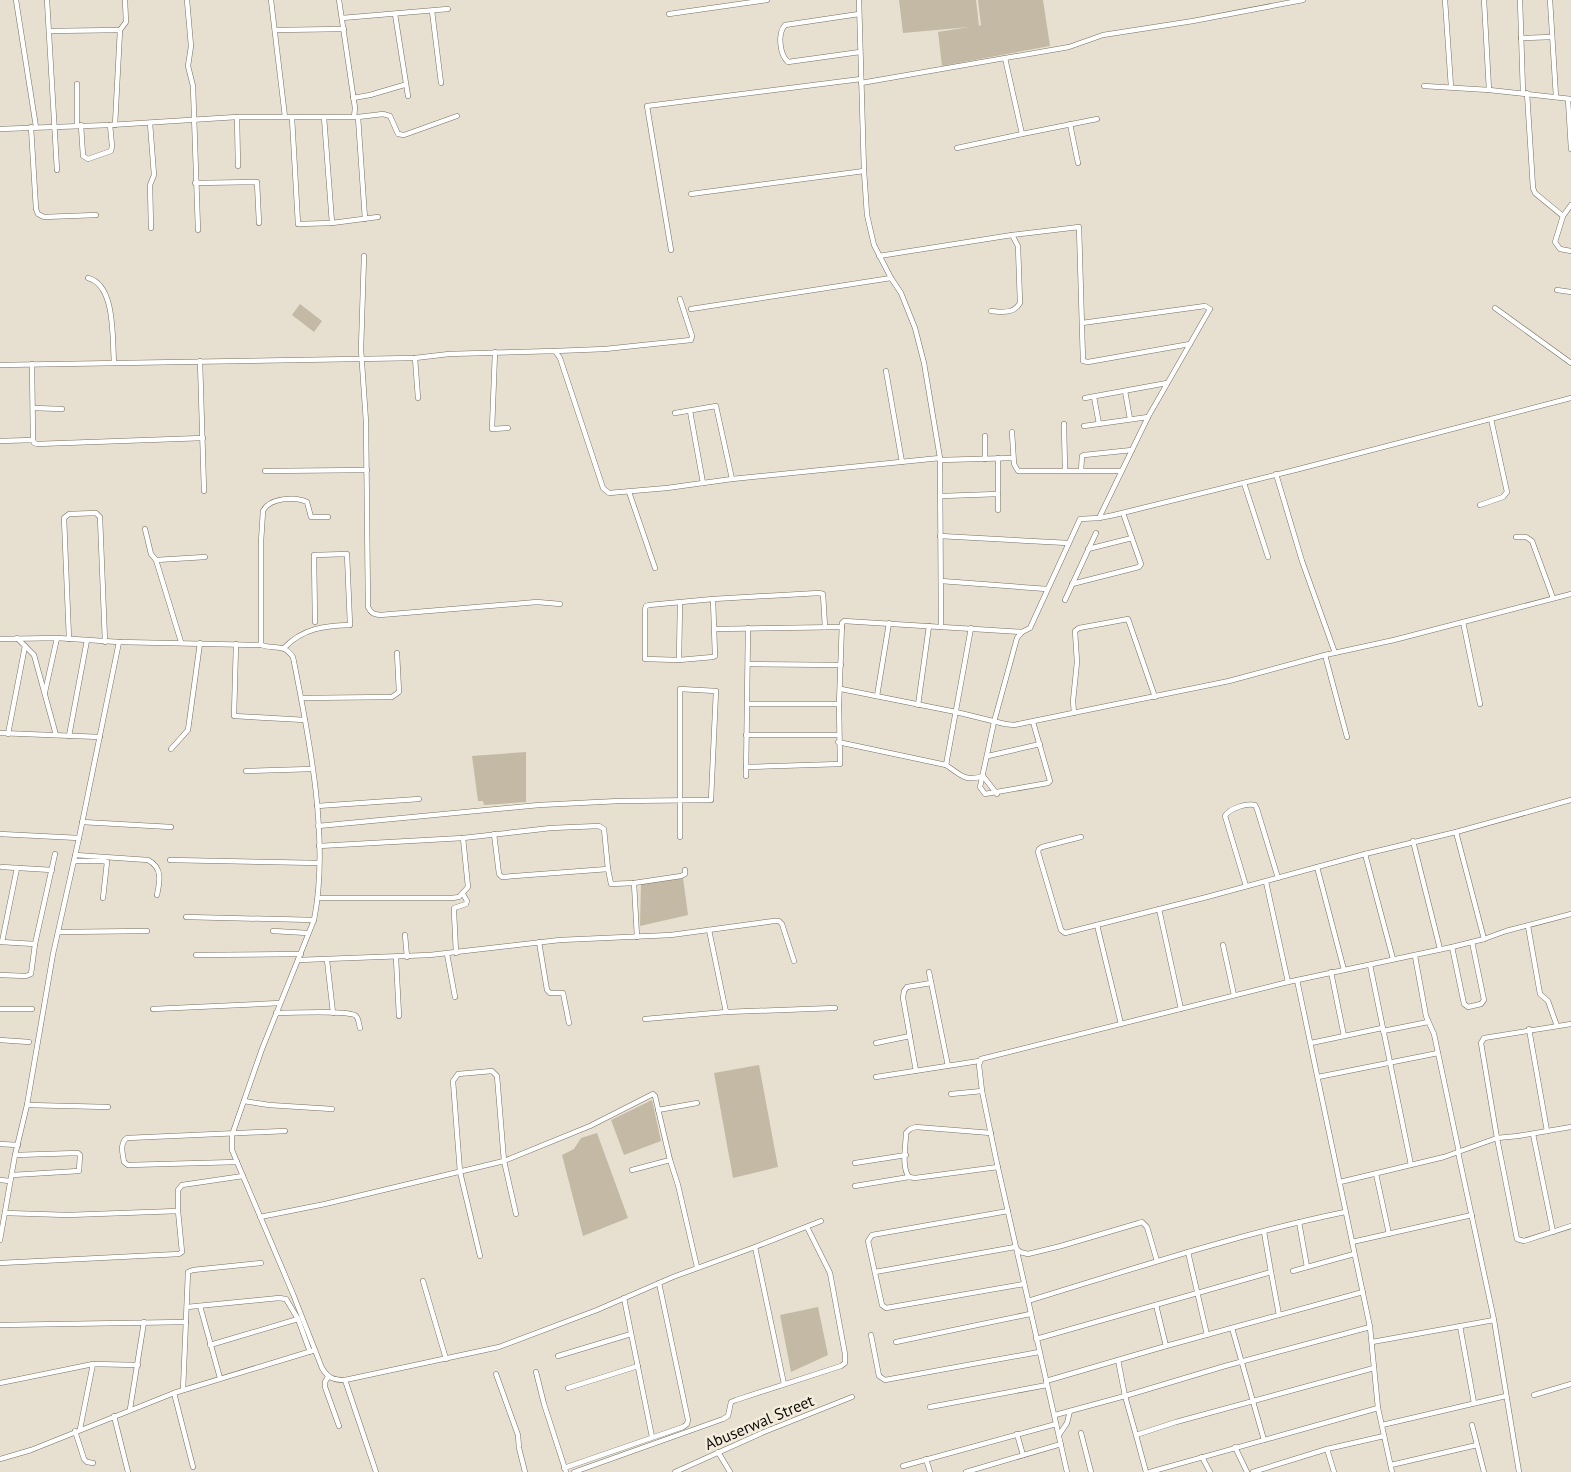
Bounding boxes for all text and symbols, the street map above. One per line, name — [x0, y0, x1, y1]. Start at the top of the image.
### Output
street label: Abuserwal Street — [702, 1390, 817, 1454]

